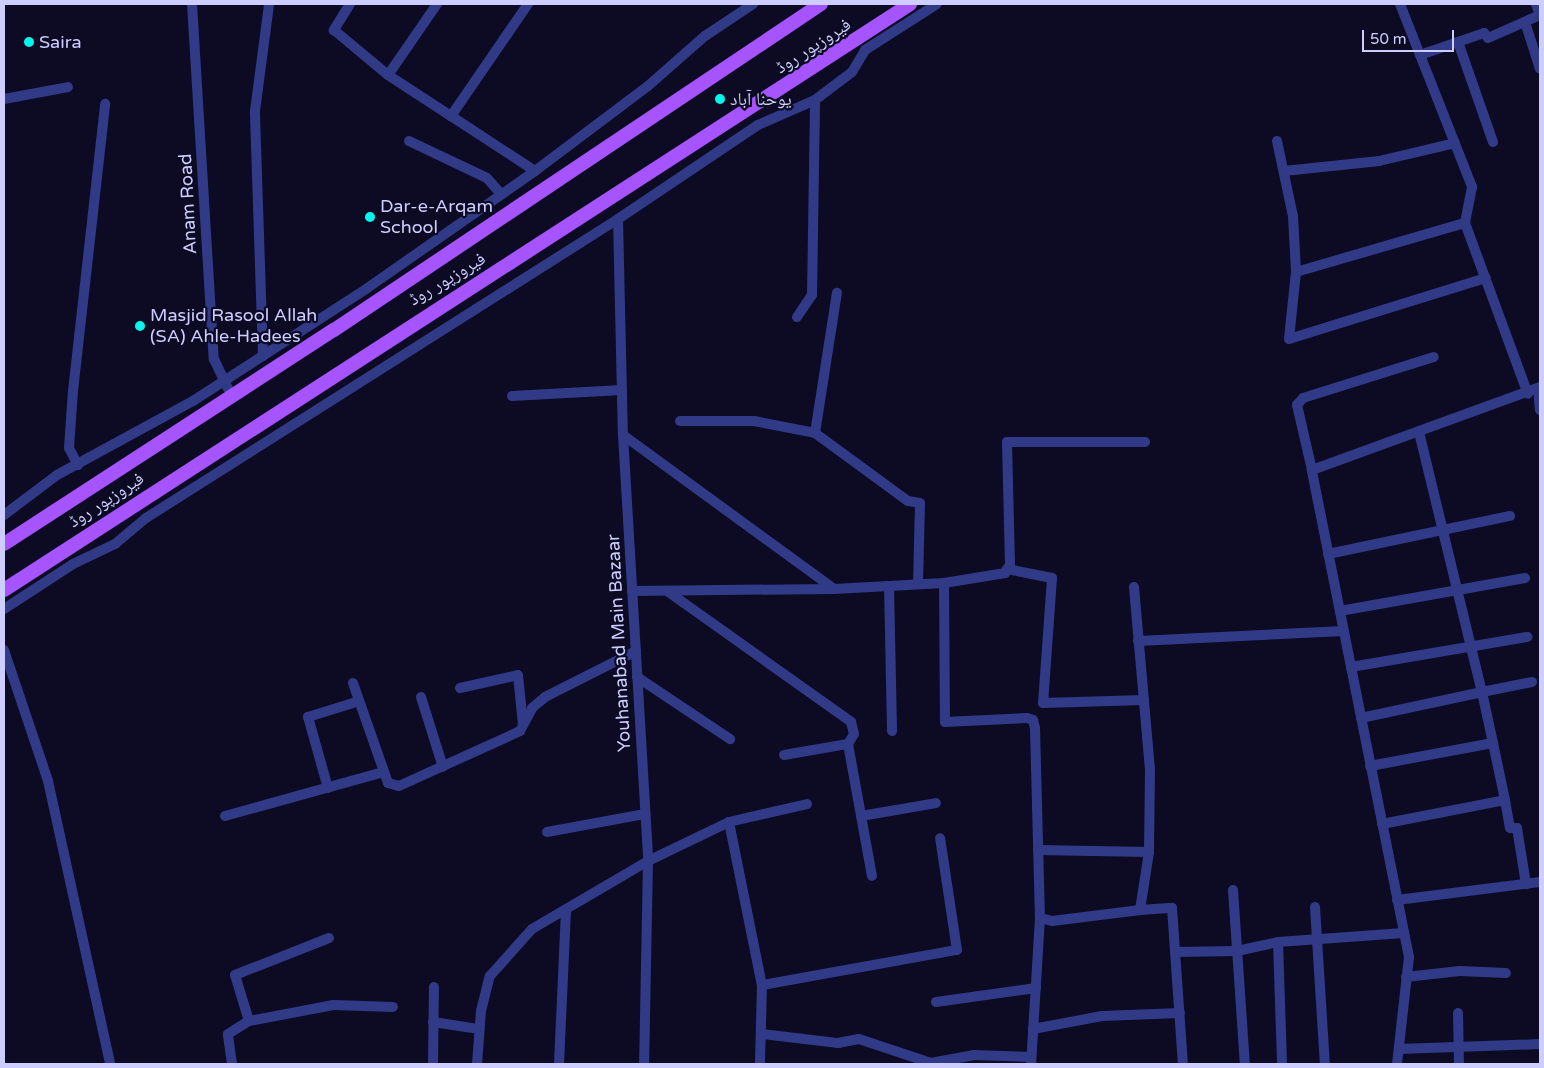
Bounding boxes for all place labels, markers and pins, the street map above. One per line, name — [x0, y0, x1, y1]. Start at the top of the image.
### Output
place label: Saira — [39, 31, 82, 53]
marker: Saira — [23, 36, 35, 48]
place label: یوحنا آباد — [730, 88, 792, 110]
marker: یوحنا آباد — [714, 93, 726, 105]
place label: Dar-e-Arqam School — [380, 196, 493, 238]
marker: Dar-e-Arqam School — [364, 211, 376, 223]
place label: Masjid Rasool Allah (SA) Ahle-Hadees — [150, 305, 317, 348]
marker: Masjid Rasool Allah (SA) Ahle-Hadees — [134, 320, 146, 332]

